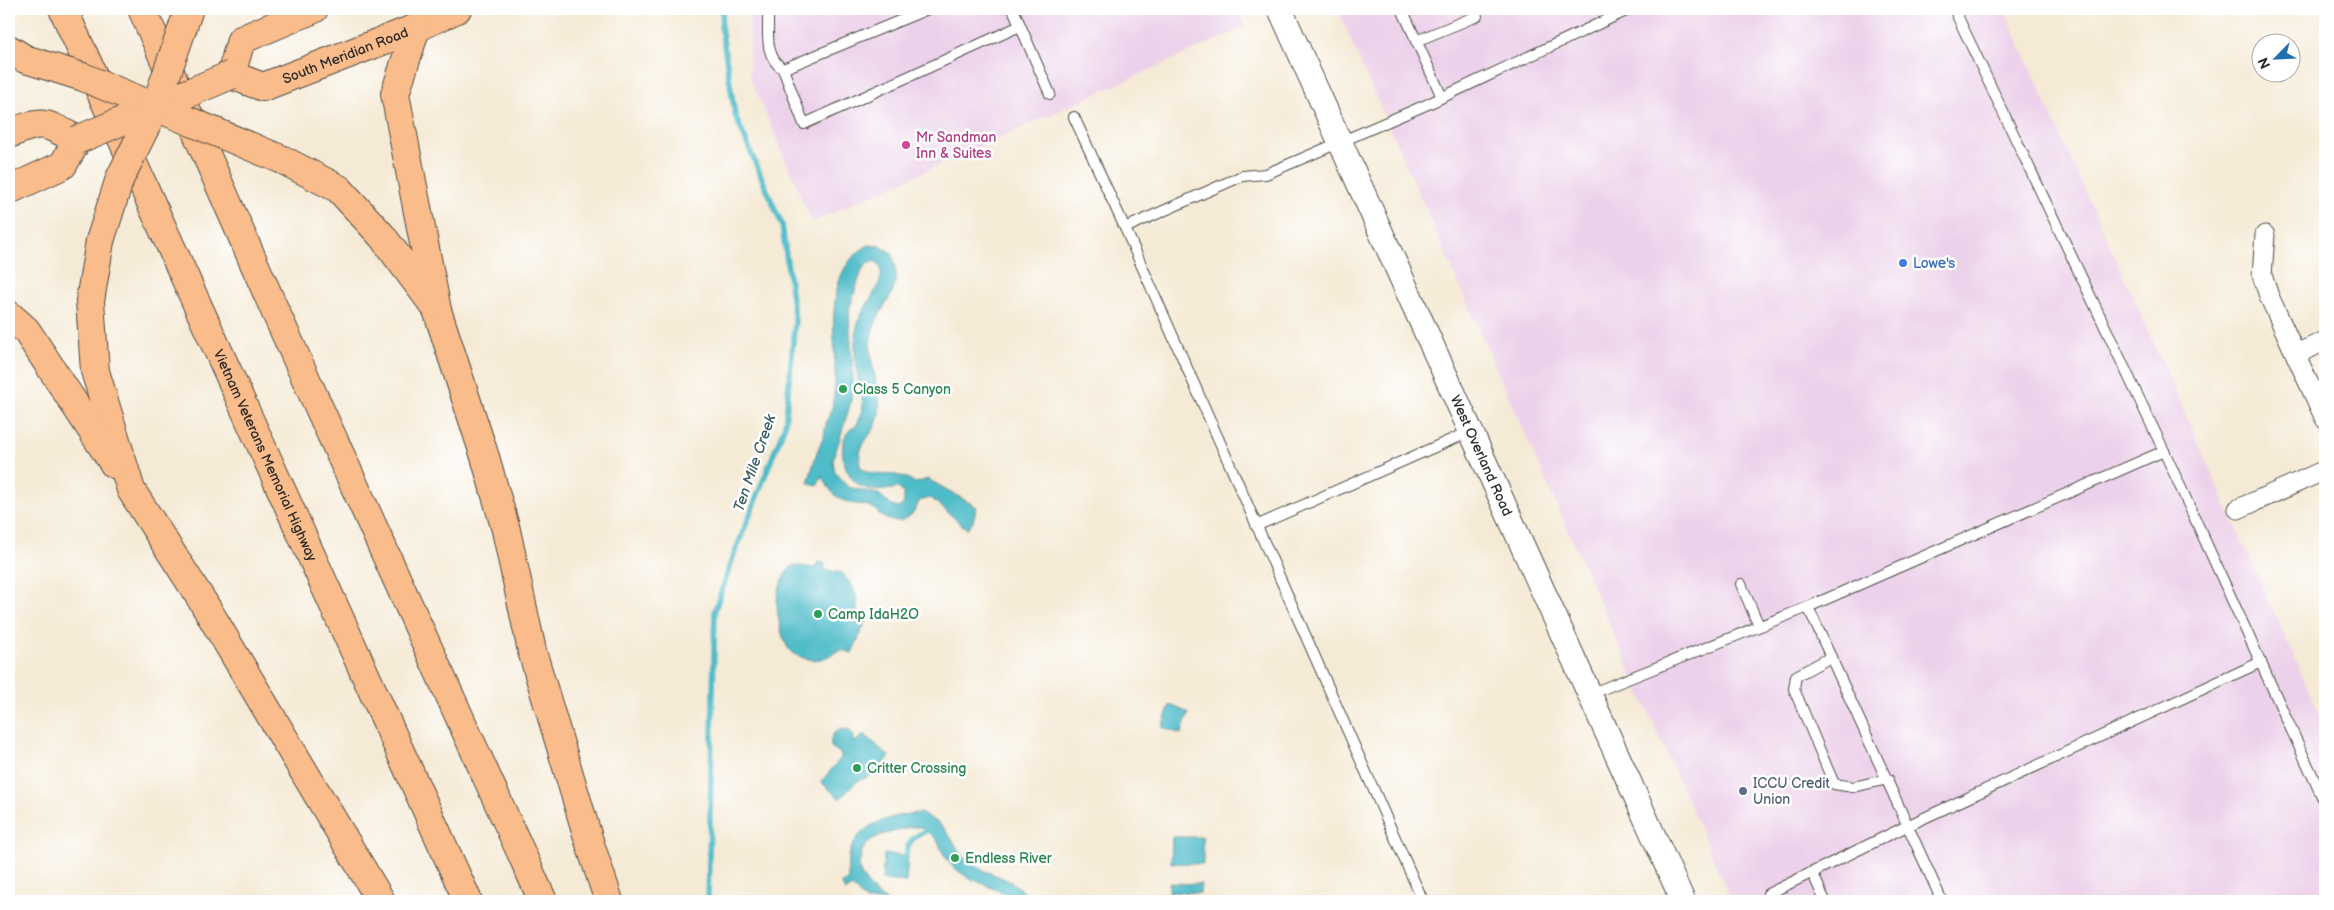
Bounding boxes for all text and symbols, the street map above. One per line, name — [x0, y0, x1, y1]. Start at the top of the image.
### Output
street label: South Meridian Road — [280, 23, 411, 87]
north arrow — [2252, 32, 2302, 82]
text: N — [2255, 55, 2274, 71]
place label: Mr Sandman Inn & Suites — [916, 129, 996, 162]
marker: Mr Sandman Inn & Suites — [900, 139, 912, 151]
place label: Lowe's — [1913, 255, 1955, 272]
marker: Lowe's — [1897, 257, 1909, 269]
street label: Vietnam Veterans Memorial Highway — [210, 347, 321, 564]
place label: Class 5 Canyon — [853, 381, 951, 398]
marker: Class 5 Canyon — [837, 383, 849, 395]
street label: West Overland Road — [1447, 393, 1516, 519]
water label: Ten Mile Creek — [730, 411, 781, 514]
place label: Camp IdaH2O — [828, 606, 919, 623]
marker: Camp IdaH2O — [812, 608, 824, 620]
place label: Critter Crossing — [867, 760, 966, 777]
marker: Critter Crossing — [851, 762, 863, 774]
place label: ICCU Credit Union — [1753, 775, 1831, 808]
marker: ICCU Credit Union — [1737, 785, 1749, 797]
place label: Endless River — [965, 850, 1053, 867]
marker: Endless River — [949, 852, 961, 864]

